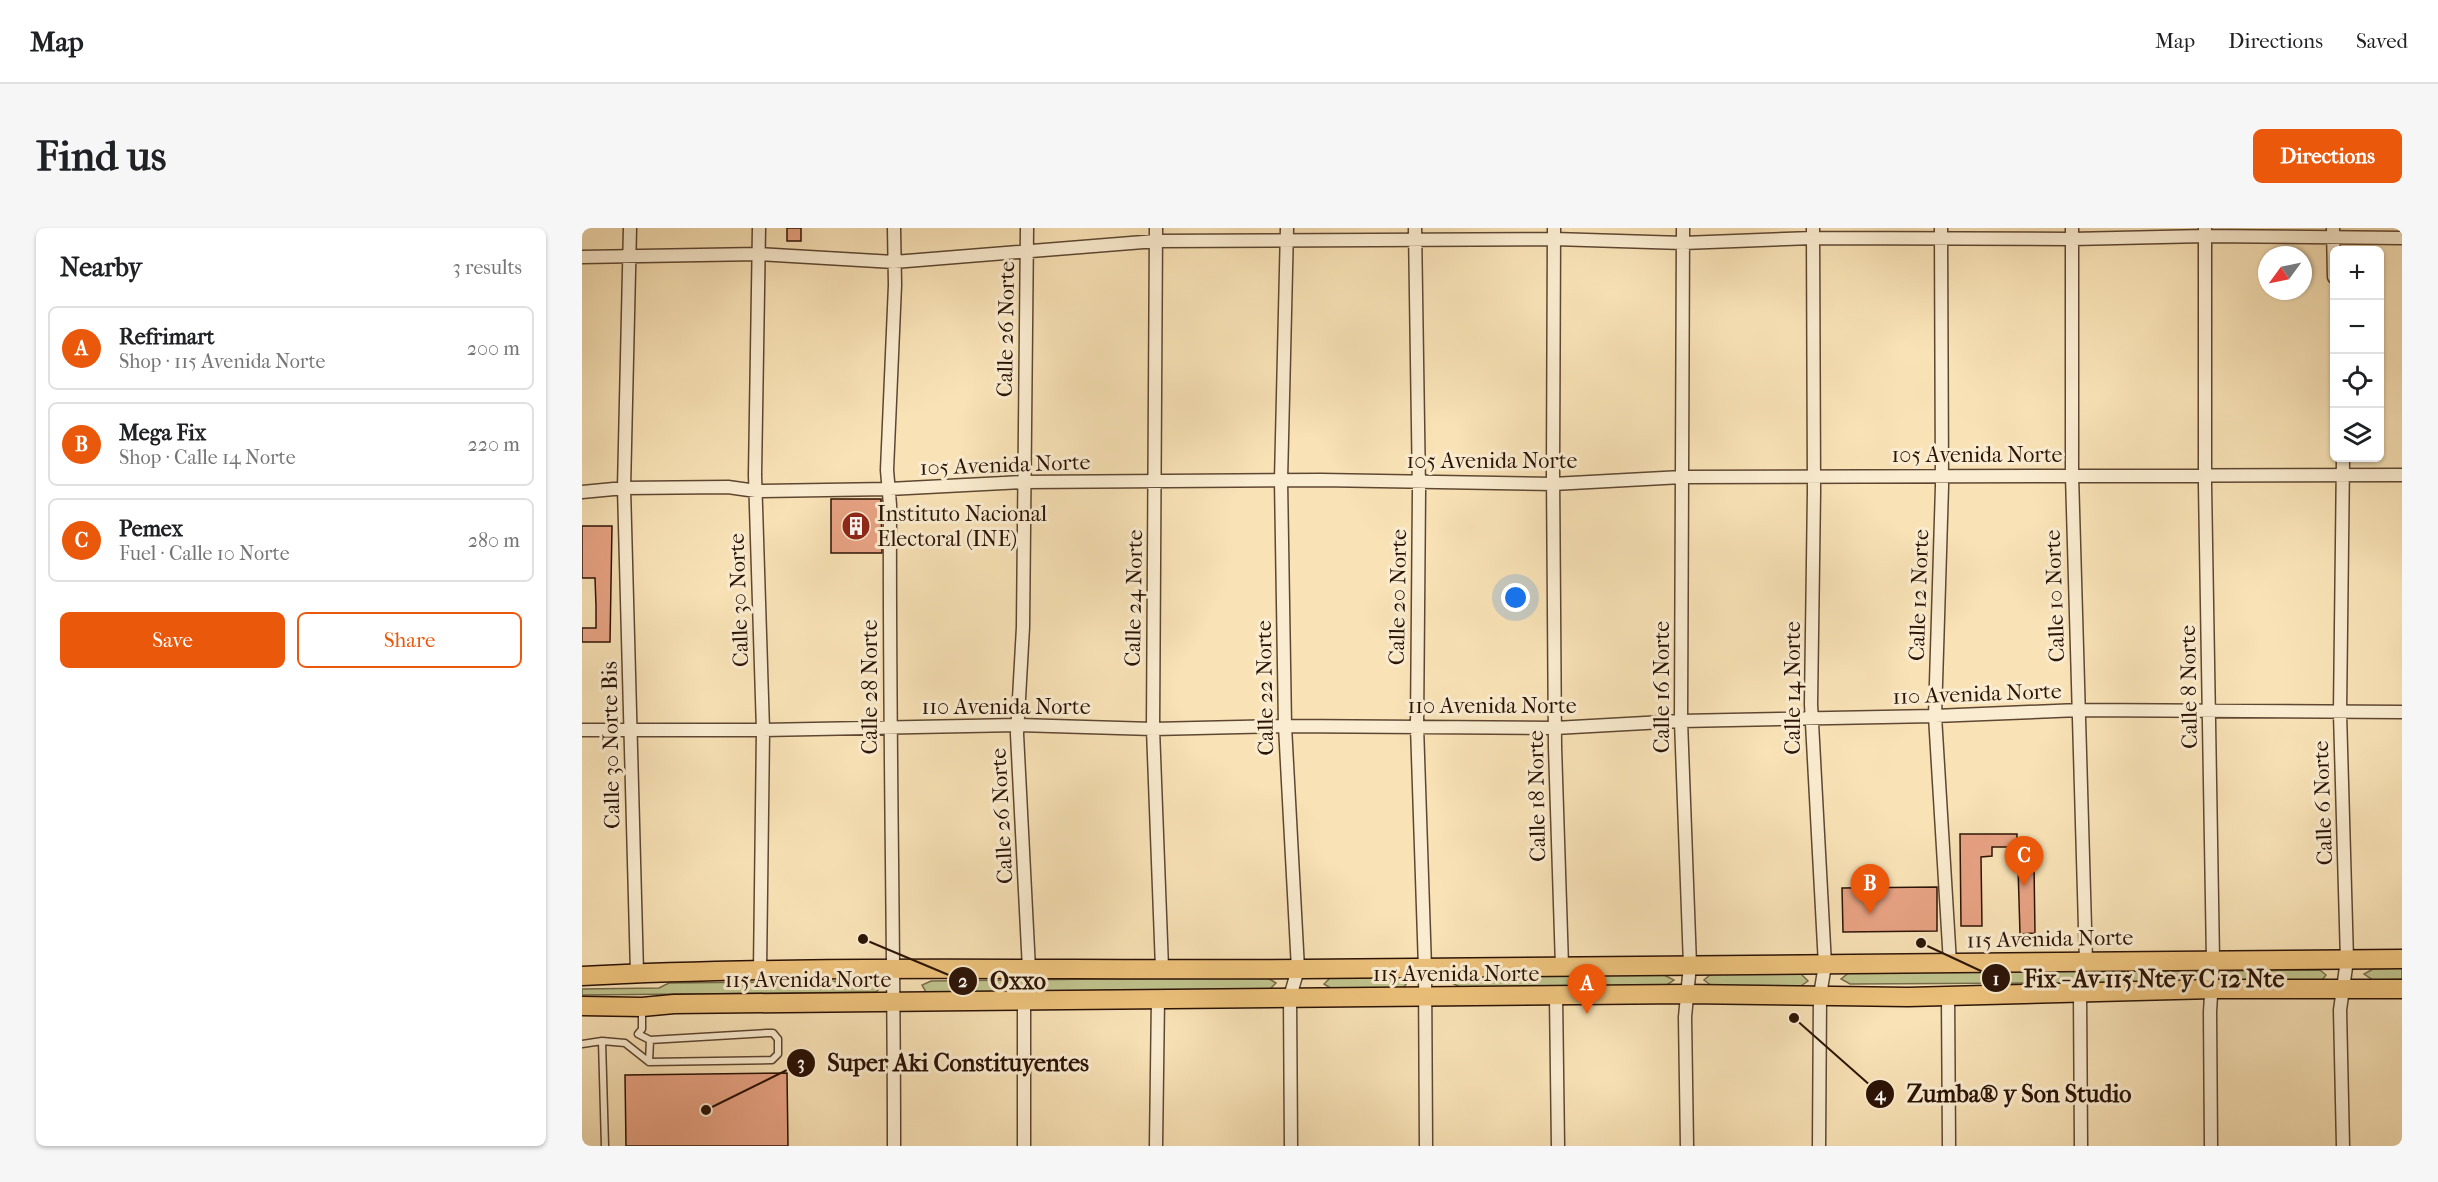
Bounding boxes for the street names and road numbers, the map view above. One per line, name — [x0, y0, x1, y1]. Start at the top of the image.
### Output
street label: Calle 26 Norte — [992, 261, 1020, 397]
street label: 105 Avenida Norte — [1892, 442, 2063, 468]
street label: 105 Avenida Norte — [1407, 448, 1578, 474]
street label: 105 Avenida Norte — [919, 449, 1091, 481]
street label: Calle 24 Norte — [1120, 529, 1148, 667]
street label: Calle 20 Norte — [1384, 529, 1412, 665]
street label: Calle 12 Norte — [1904, 529, 1934, 661]
street label: Calle 10 Norte — [2040, 529, 2070, 663]
street label: Calle 30 Norte — [724, 532, 754, 667]
street label: Calle 28 Norte — [857, 619, 883, 755]
street label: Calle 22 Norte — [1251, 620, 1279, 756]
street label: Calle 16 Norte — [1649, 621, 1675, 753]
street label: Calle 14 Norte — [1780, 621, 1806, 755]
street label: Calle 8 Norte — [2175, 625, 2203, 749]
street label: Calle 30 Norte Bis — [597, 661, 625, 829]
street label: 110 Avenida Norte — [1892, 678, 2062, 710]
street label: 110 Avenida Norte — [1407, 693, 1577, 719]
street label: 110 Avenida Norte — [921, 694, 1091, 720]
street label: Calle 18 Norte — [1523, 730, 1551, 862]
street label: Calle 6 Norte — [2308, 740, 2338, 866]
street label: Calle 26 Norte — [985, 747, 1019, 885]
street label: 115 Avenida Norte — [1967, 925, 2134, 953]
street label: 115 Avenida Norte — [1373, 961, 1539, 987]
street label: 115 Avenida Norte — [725, 967, 891, 993]

